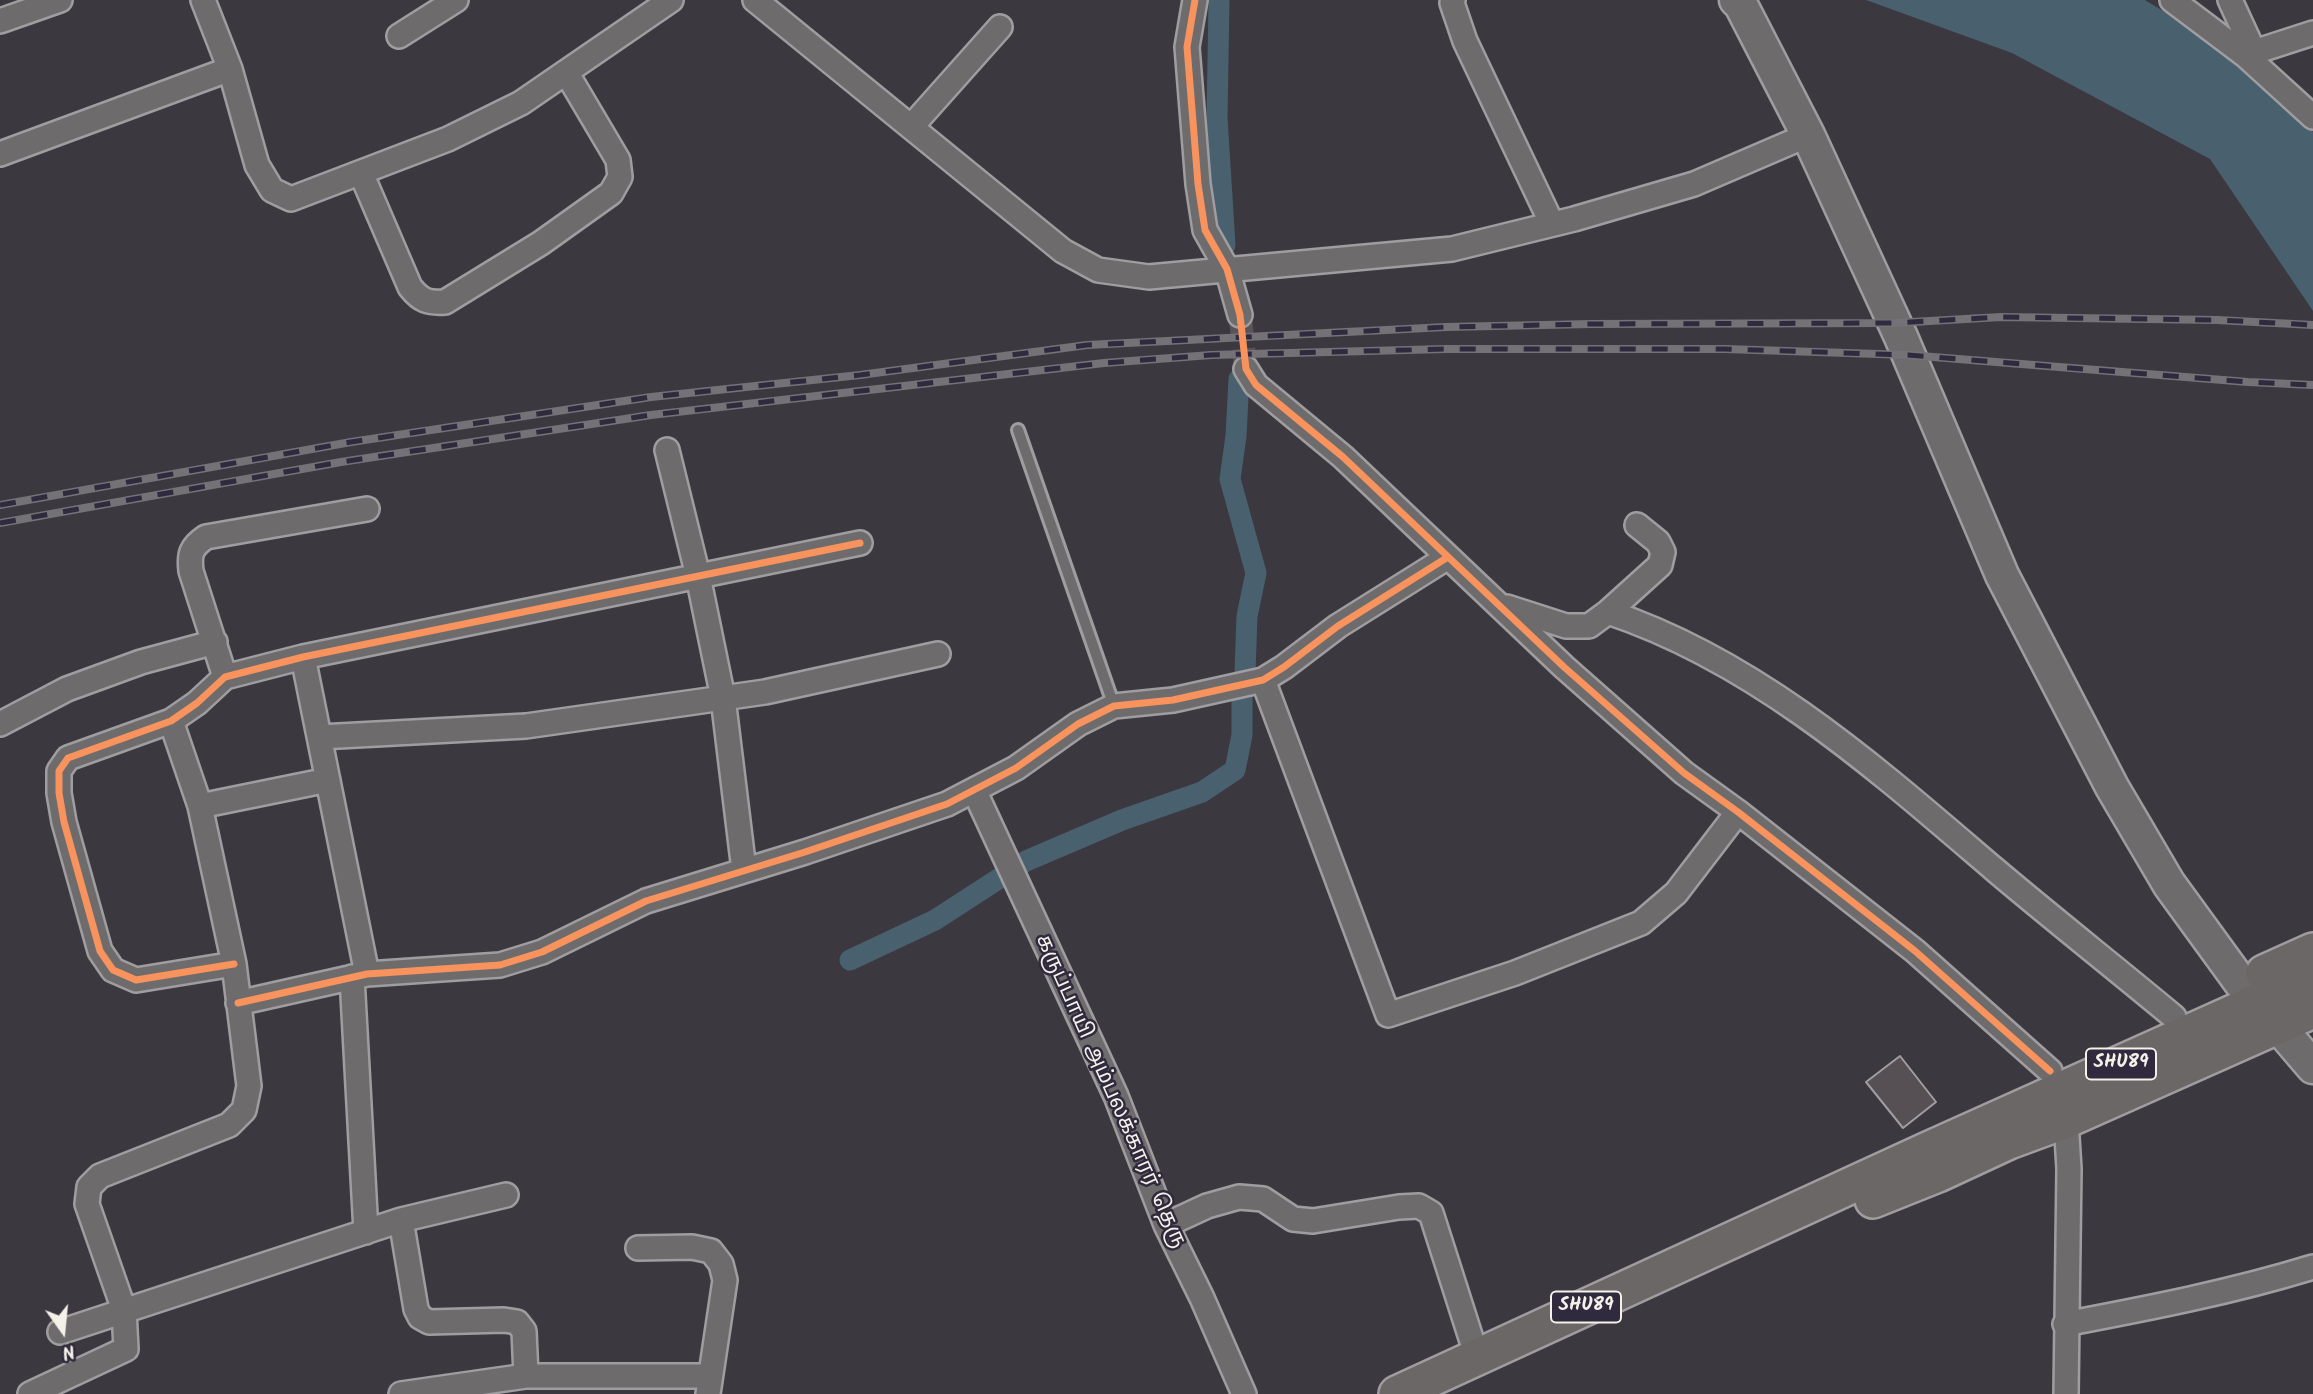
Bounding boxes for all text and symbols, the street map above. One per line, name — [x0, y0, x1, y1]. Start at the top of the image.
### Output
street label: கருப்பாயி அம்பலக்காரர் தெரு — [1028, 931, 1190, 1253]
road number: SHU89 — [2086, 1048, 2156, 1080]
road number: SHU89 — [1551, 1292, 1621, 1322]
north arrow — [28, 1296, 98, 1366]
text: N — [59, 1335, 78, 1367]

